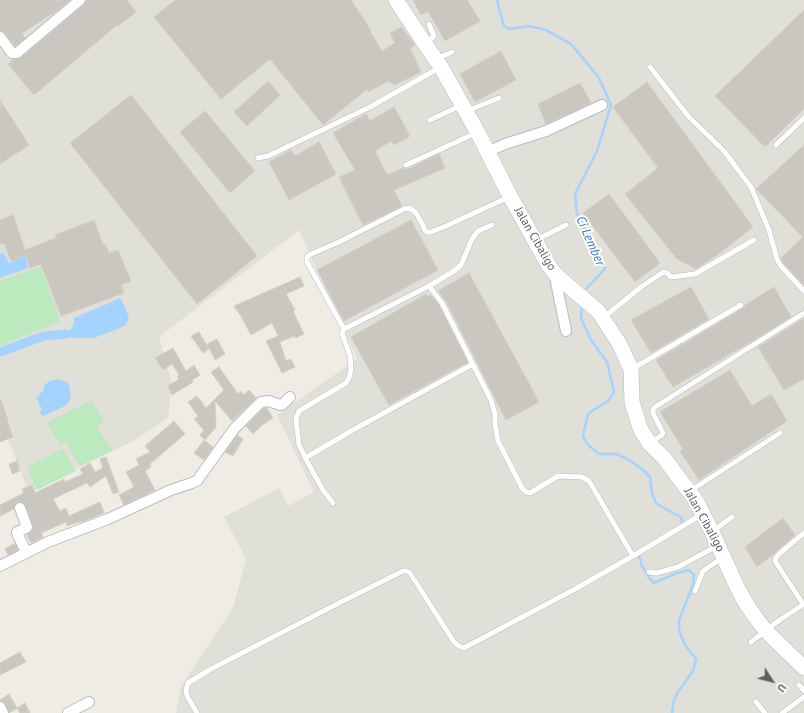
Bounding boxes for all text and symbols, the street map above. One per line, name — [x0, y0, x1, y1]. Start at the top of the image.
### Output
street label: Jalan Cibaligo — [511, 205, 559, 273]
water label: Ci Lember — [572, 214, 608, 268]
street label: Jalan Cibaligo — [681, 486, 727, 554]
north arrow — [752, 661, 792, 701]
text: U — [774, 681, 789, 695]

